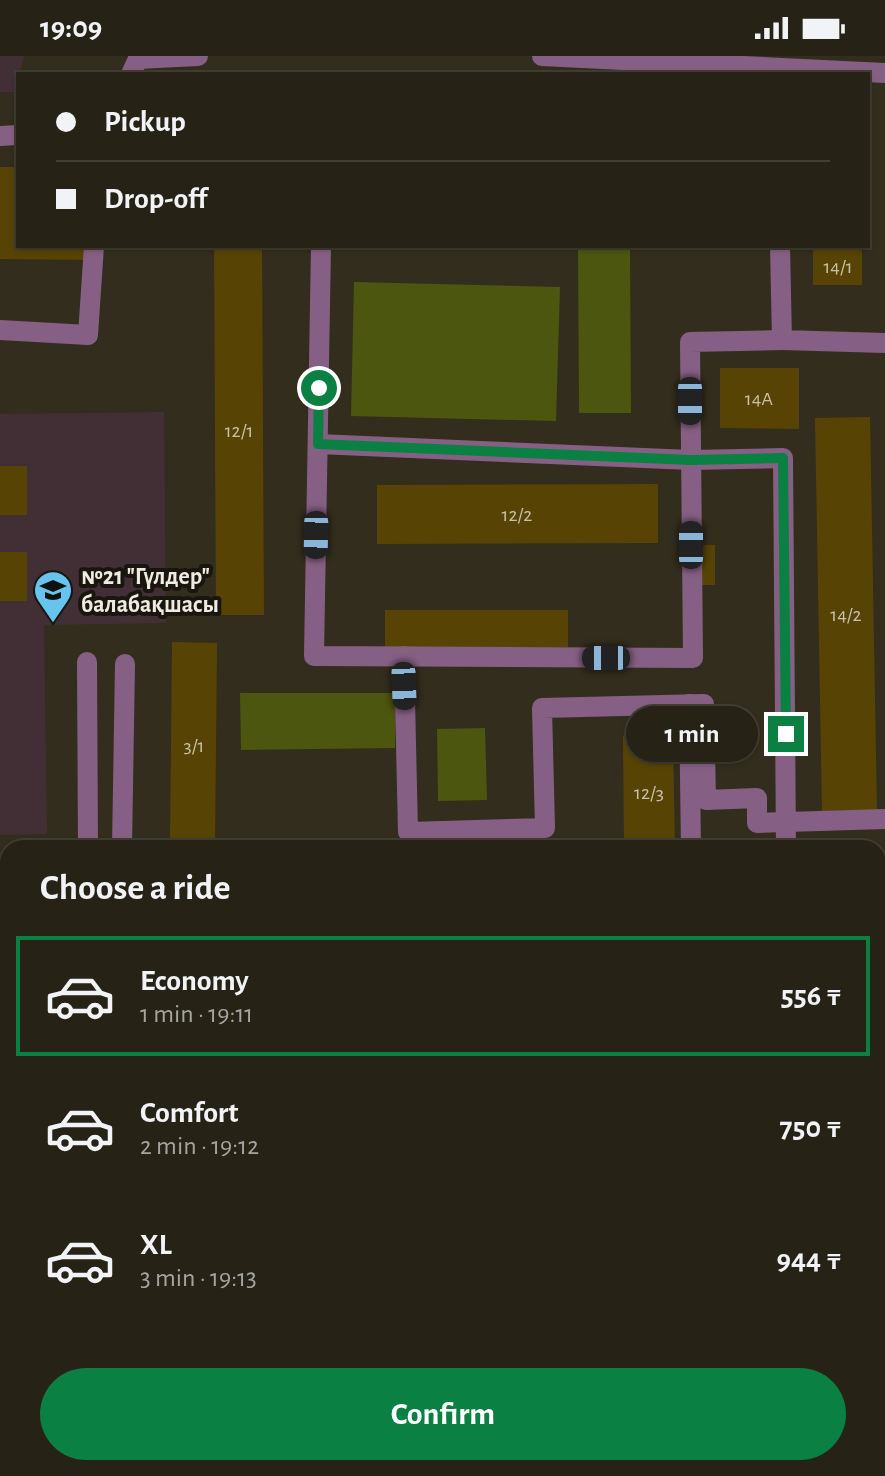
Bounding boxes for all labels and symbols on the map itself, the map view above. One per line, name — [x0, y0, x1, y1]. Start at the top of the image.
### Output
house number: 14/1 — [823, 257, 853, 277]
route start — [301, 370, 337, 406]
car — [678, 377, 702, 425]
house number: 14А — [745, 389, 773, 409]
house number: 12/1 — [225, 421, 253, 441]
house number: 12/2 — [502, 505, 532, 525]
car — [304, 511, 328, 559]
car — [679, 521, 703, 569]
place label: №21 "Гүлдер" балабақшасы — [81, 565, 219, 617]
school or university icon: №21 "Гүлдер" балабақшасы — [32, 569, 74, 624]
house number: 14/2 — [830, 605, 862, 625]
car — [582, 646, 630, 670]
car — [391, 662, 417, 710]
callout: 1 min — [626, 706, 758, 762]
route end — [768, 716, 804, 752]
house number: 3/1 — [184, 736, 204, 756]
house number: 12/3 — [634, 783, 664, 803]

